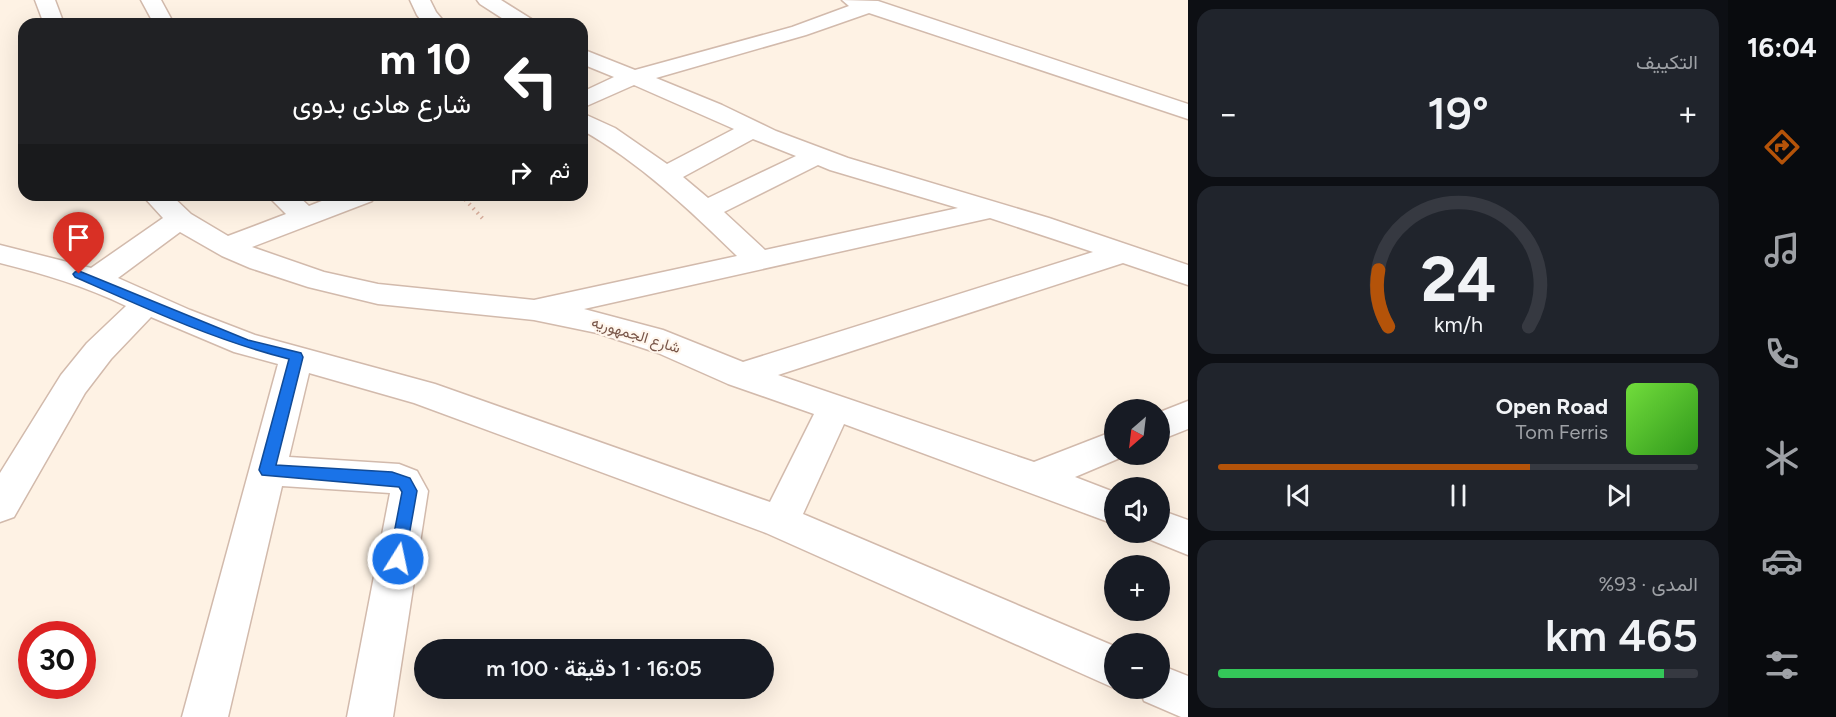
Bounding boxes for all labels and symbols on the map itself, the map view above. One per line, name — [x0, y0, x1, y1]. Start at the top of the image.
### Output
pin — [53, 212, 104, 274]
street label: شارع الجمهوريه — [589, 313, 683, 359]
north arrow — [1104, 399, 1170, 465]
position arrow — [366, 527, 430, 591]
speed limit sign: 30 — [18, 621, 96, 699]

